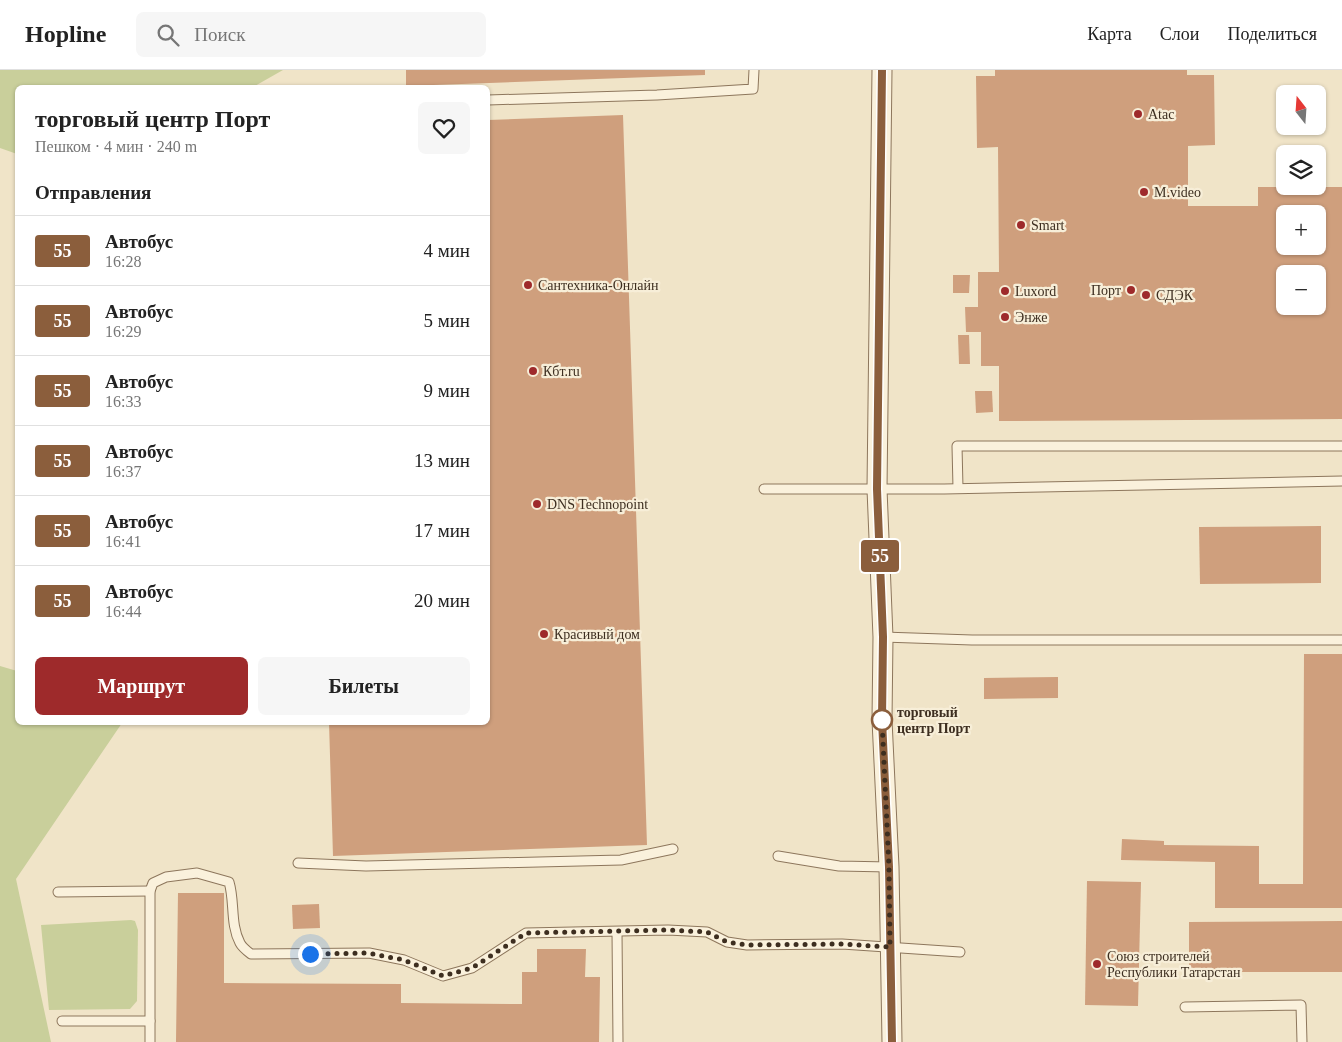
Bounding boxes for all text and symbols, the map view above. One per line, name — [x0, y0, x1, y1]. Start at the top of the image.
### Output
search box — [136, 12, 486, 57]
text: Hopline — [25, 21, 106, 47]
icon: search — [154, 21, 182, 49]
text: Поиск — [194, 24, 245, 45]
text: Карта — [1087, 24, 1132, 44]
text: Слои — [1160, 24, 1199, 44]
text: Поделиться — [1227, 24, 1317, 44]
north arrow — [1276, 85, 1326, 135]
map controls — [1276, 85, 1326, 315]
button: heart — [418, 102, 470, 154]
text: торговый центр Порт — [35, 106, 270, 132]
place label: Atac — [1148, 107, 1174, 122]
marker: Atac — [1132, 108, 1144, 120]
text: Пешком · 4 мин · 240 m — [35, 138, 197, 155]
button: layers — [1276, 145, 1326, 195]
text: Отправления — [35, 182, 151, 203]
place label: M.video — [1154, 185, 1201, 200]
marker: M.video — [1138, 186, 1150, 198]
button: + — [1276, 205, 1326, 255]
place label: Smart — [1031, 218, 1065, 233]
marker: Smart — [1015, 219, 1027, 231]
text: Автобус — [105, 231, 173, 252]
text: 4 мин — [423, 240, 470, 261]
text: 55 — [54, 241, 72, 261]
text: 16:28 — [105, 253, 141, 270]
button: − — [1276, 265, 1326, 315]
place label: Сантехника-Онлайн — [538, 278, 659, 293]
marker: Сантехника-Онлайн — [522, 279, 534, 291]
place label: Порт — [1091, 283, 1121, 298]
place label: Luxord — [1015, 284, 1056, 299]
marker: Порт — [1125, 284, 1137, 296]
marker: Luxord — [999, 285, 1011, 297]
place label: СДЭК — [1156, 288, 1194, 303]
marker: СДЭК — [1140, 289, 1152, 301]
text: Автобус — [105, 301, 173, 322]
text: 5 мин — [423, 310, 470, 331]
place label: Энже — [1015, 310, 1047, 325]
text: 55 — [54, 311, 72, 331]
marker: Энже — [999, 311, 1011, 323]
text: 16:29 — [105, 323, 141, 340]
place label: Кбт.ru — [543, 364, 580, 379]
marker: Кбт.ru — [527, 365, 539, 377]
text: Автобус — [105, 371, 173, 392]
text: 9 мин — [423, 380, 470, 401]
text: 55 — [54, 381, 72, 401]
text: 16:33 — [105, 393, 141, 410]
text: Автобус — [105, 441, 173, 462]
text: 13 мин — [414, 450, 470, 471]
text: 55 — [54, 451, 72, 471]
text: 16:37 — [105, 463, 141, 480]
place label: DNS Technopoint — [547, 497, 648, 512]
marker: DNS Technopoint — [531, 498, 543, 510]
text: Автобус — [105, 511, 173, 532]
text: 17 мин — [414, 520, 470, 541]
text: 55 — [54, 521, 72, 541]
text: 16:41 — [105, 533, 141, 550]
line badge: 55 — [858, 540, 902, 572]
text: 55 — [871, 546, 889, 566]
text: Автобус — [105, 581, 173, 602]
text: 20 мин — [414, 590, 470, 611]
text: 55 — [54, 591, 72, 611]
text: 16:44 — [105, 603, 141, 620]
place label: Красивый дом — [554, 627, 640, 642]
marker: Красивый дом — [538, 628, 550, 640]
button: Маршрут — [35, 657, 248, 715]
button: Билеты — [258, 657, 470, 715]
place label: торговый центр Порт — [897, 705, 970, 736]
marker: торговый центр Порт — [871, 709, 893, 731]
your location — [298, 942, 323, 967]
place label: Союз строителей Республики Татарстан — [1107, 949, 1241, 980]
marker: Союз строителей Республики Татарстан — [1091, 958, 1103, 970]

